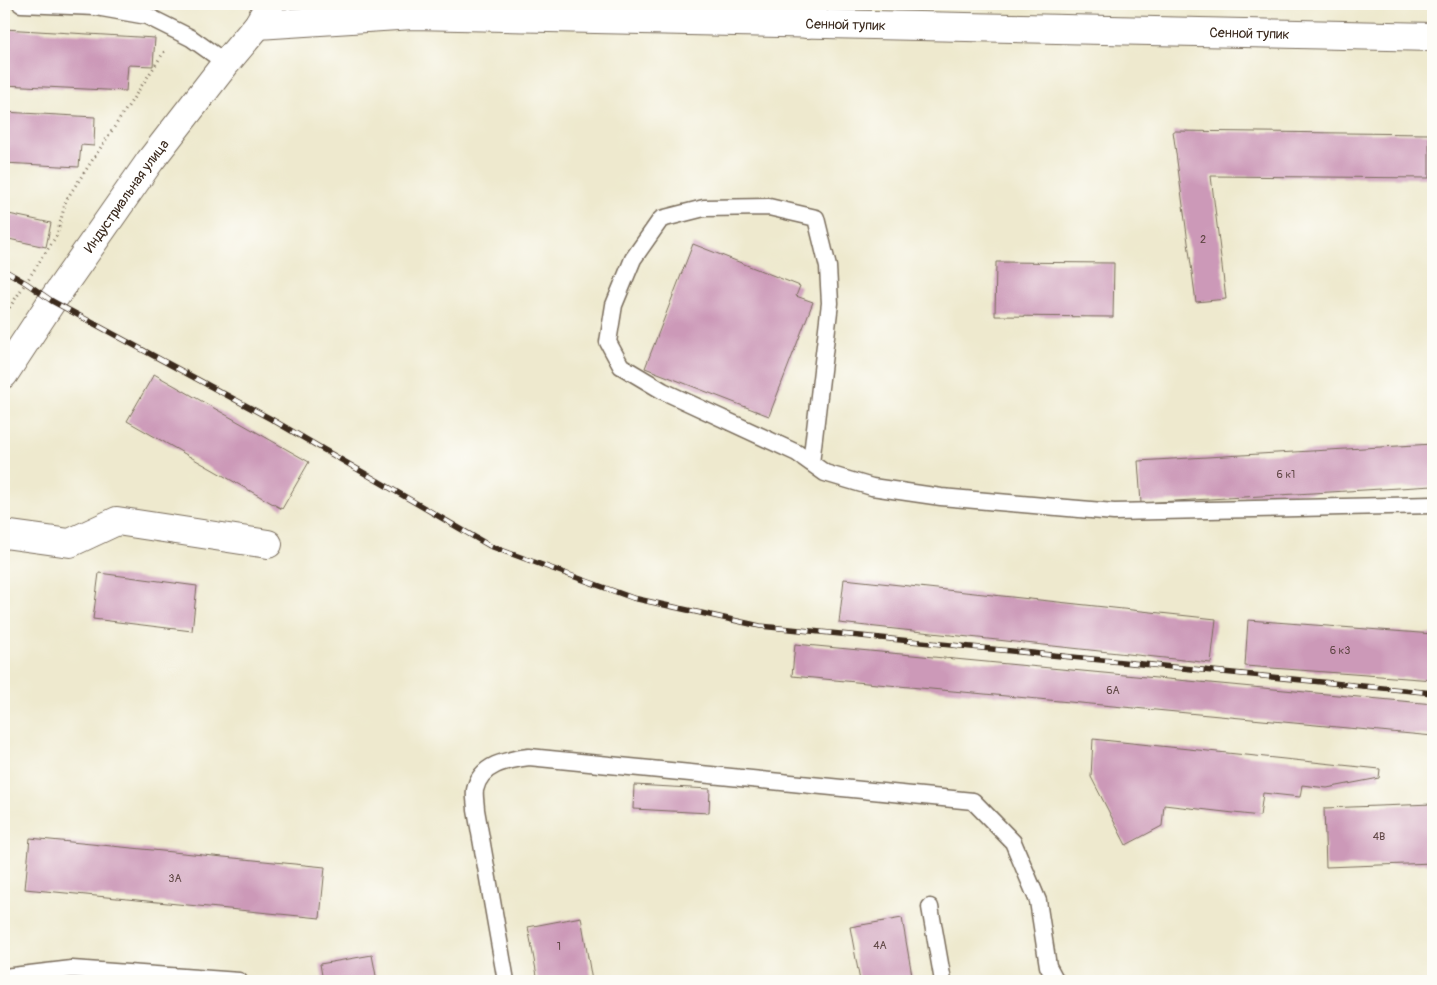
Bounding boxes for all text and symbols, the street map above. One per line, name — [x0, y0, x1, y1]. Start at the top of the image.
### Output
street label: Сенной тупик — [805, 15, 886, 34]
street label: Сенной тупик — [1209, 24, 1290, 43]
street label: Индустриальная улица — [81, 136, 173, 256]
house number: 2 — [1200, 233, 1206, 246]
house number: 6 к1 — [1277, 468, 1295, 481]
house number: 6 к3 — [1330, 644, 1350, 657]
house number: 6А — [1106, 684, 1120, 697]
house number: 4В — [1373, 830, 1385, 843]
house number: 3А — [168, 872, 182, 885]
house number: 4А — [873, 939, 887, 952]
house number: 1 — [557, 940, 561, 953]

